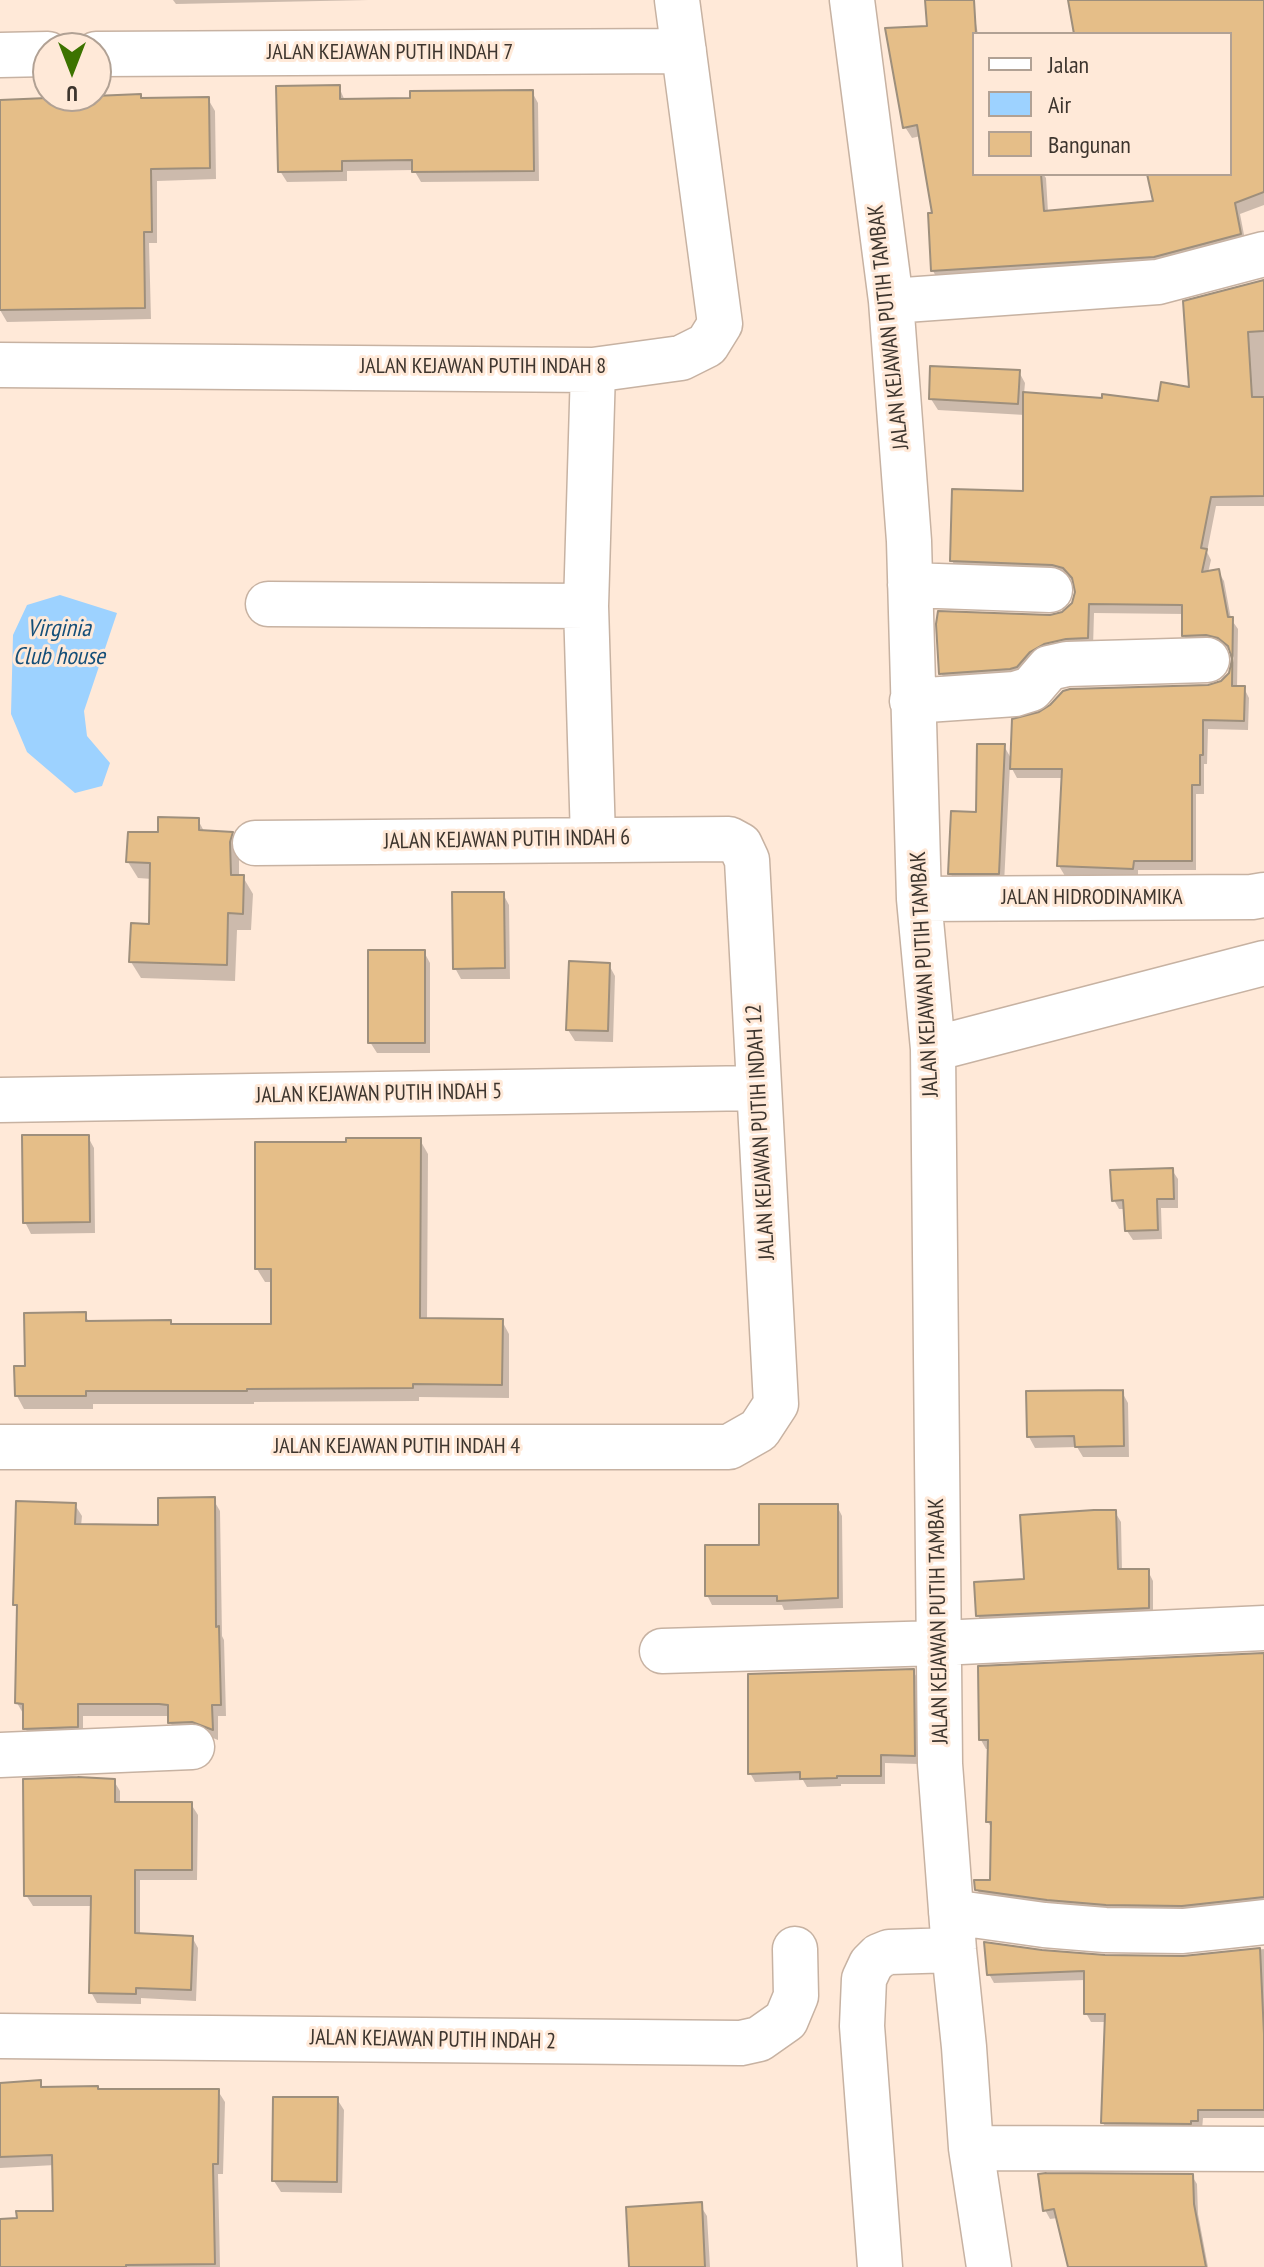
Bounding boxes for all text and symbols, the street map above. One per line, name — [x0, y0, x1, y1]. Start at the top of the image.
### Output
north arrow — [32, 32, 112, 112]
legend — [972, 32, 1232, 176]
street label: JALAN KEJAWAN PUTIH INDAH 7 — [267, 40, 513, 66]
text: Jalan — [1048, 49, 1089, 80]
text: U — [66, 80, 78, 108]
text: Air — [1048, 89, 1071, 120]
text: Bangunan — [1048, 129, 1131, 160]
street label: JALAN KEJAWAN PUTIH TAMBAK — [863, 203, 915, 451]
street label: JALAN KEJAWAN PUTIH INDAH 8 — [360, 354, 606, 380]
water label: Virginia Club house — [13, 615, 105, 671]
street label: JALAN KEJAWAN PUTIH INDAH 6 — [384, 825, 630, 855]
street label: JALAN KEJAWAN PUTIH TAMBAK — [905, 851, 945, 1097]
street label: JALAN HIDRODINAMIKA — [1001, 885, 1183, 911]
street label: JALAN KEJAWAN PUTIH INDAH 12 — [741, 1003, 781, 1261]
street label: JALAN KEJAWAN PUTIH INDAH 5 — [256, 1079, 502, 1109]
street label: JALAN KEJAWAN PUTIH INDAH 4 — [274, 1434, 520, 1460]
street label: JALAN KEJAWAN PUTIH TAMBAK — [924, 1498, 954, 1744]
street label: JALAN KEJAWAN PUTIH INDAH 2 — [310, 2025, 556, 2055]

